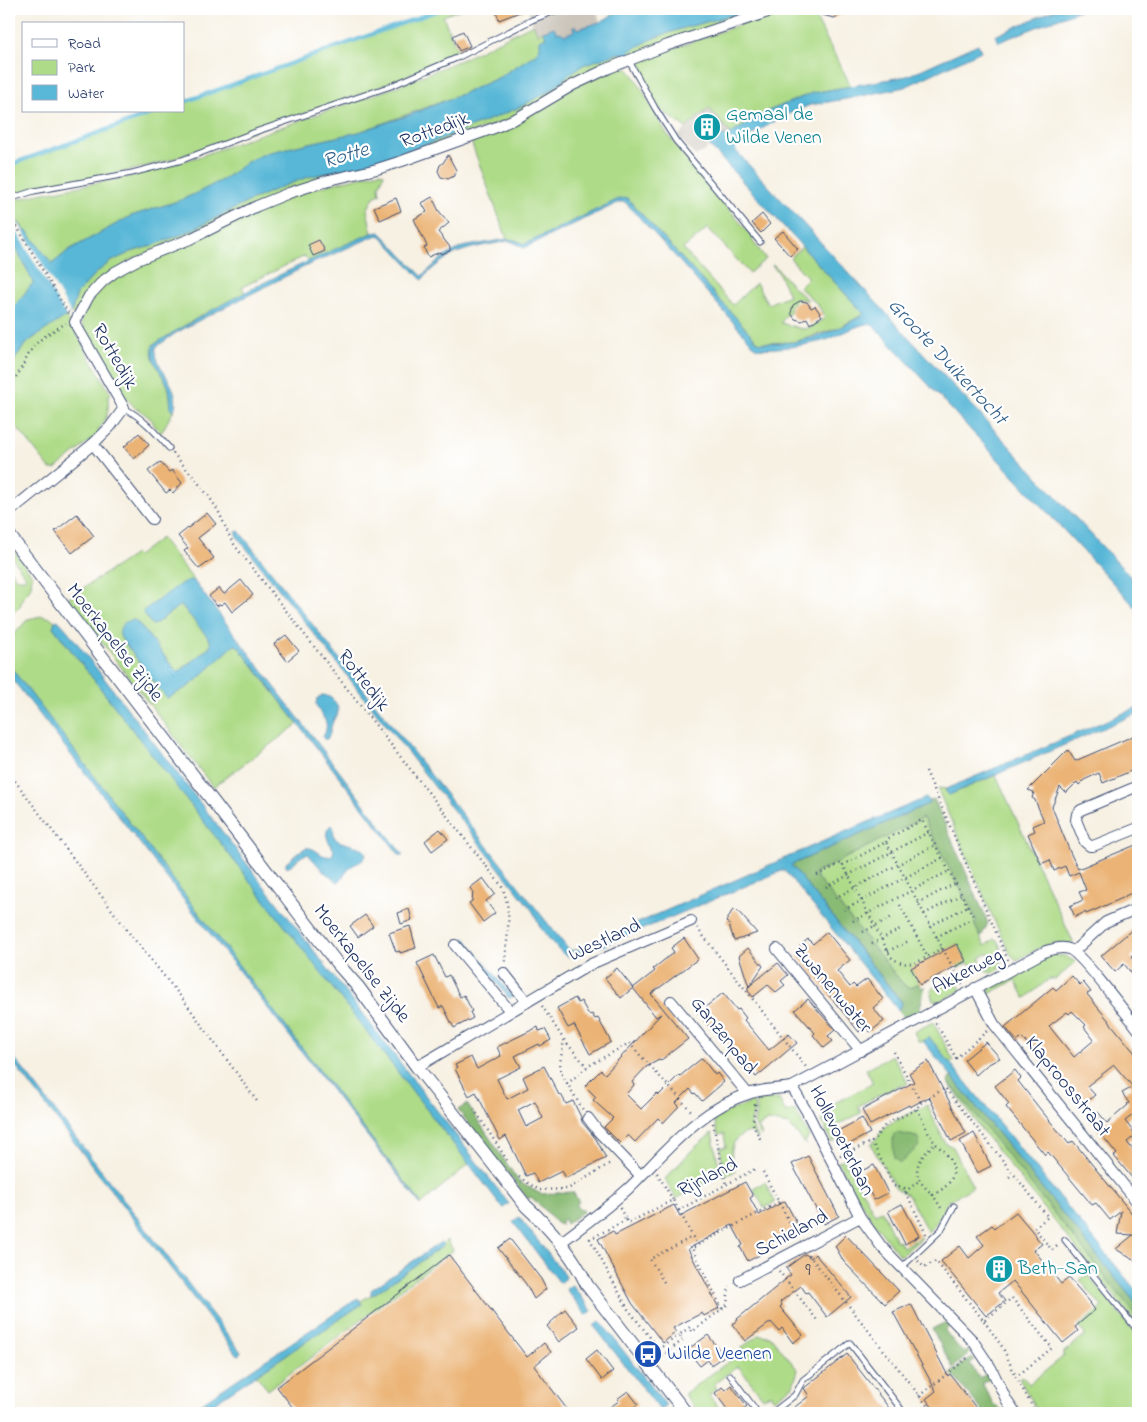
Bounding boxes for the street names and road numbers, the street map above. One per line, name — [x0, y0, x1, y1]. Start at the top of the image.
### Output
street label: Rottedijk — [396, 105, 474, 157]
street label: Rottedijk — [84, 319, 145, 395]
street label: Moerkapelse Zijde — [58, 577, 170, 709]
street label: Rottedijk — [330, 644, 397, 718]
street label: Moerkapelse Zijde — [305, 898, 417, 1030]
street label: Westland — [564, 912, 646, 970]
street label: Zwanenwater — [786, 938, 879, 1041]
street label: Akkerweg — [928, 941, 1009, 1004]
street label: Ganzenpad — [682, 991, 764, 1081]
street label: Klaproosstraat — [1017, 1030, 1117, 1144]
street label: Hollevoeterlaan — [801, 1081, 881, 1202]
street label: Rijnland — [673, 1151, 743, 1205]
street label: Schieland — [750, 1203, 834, 1265]

